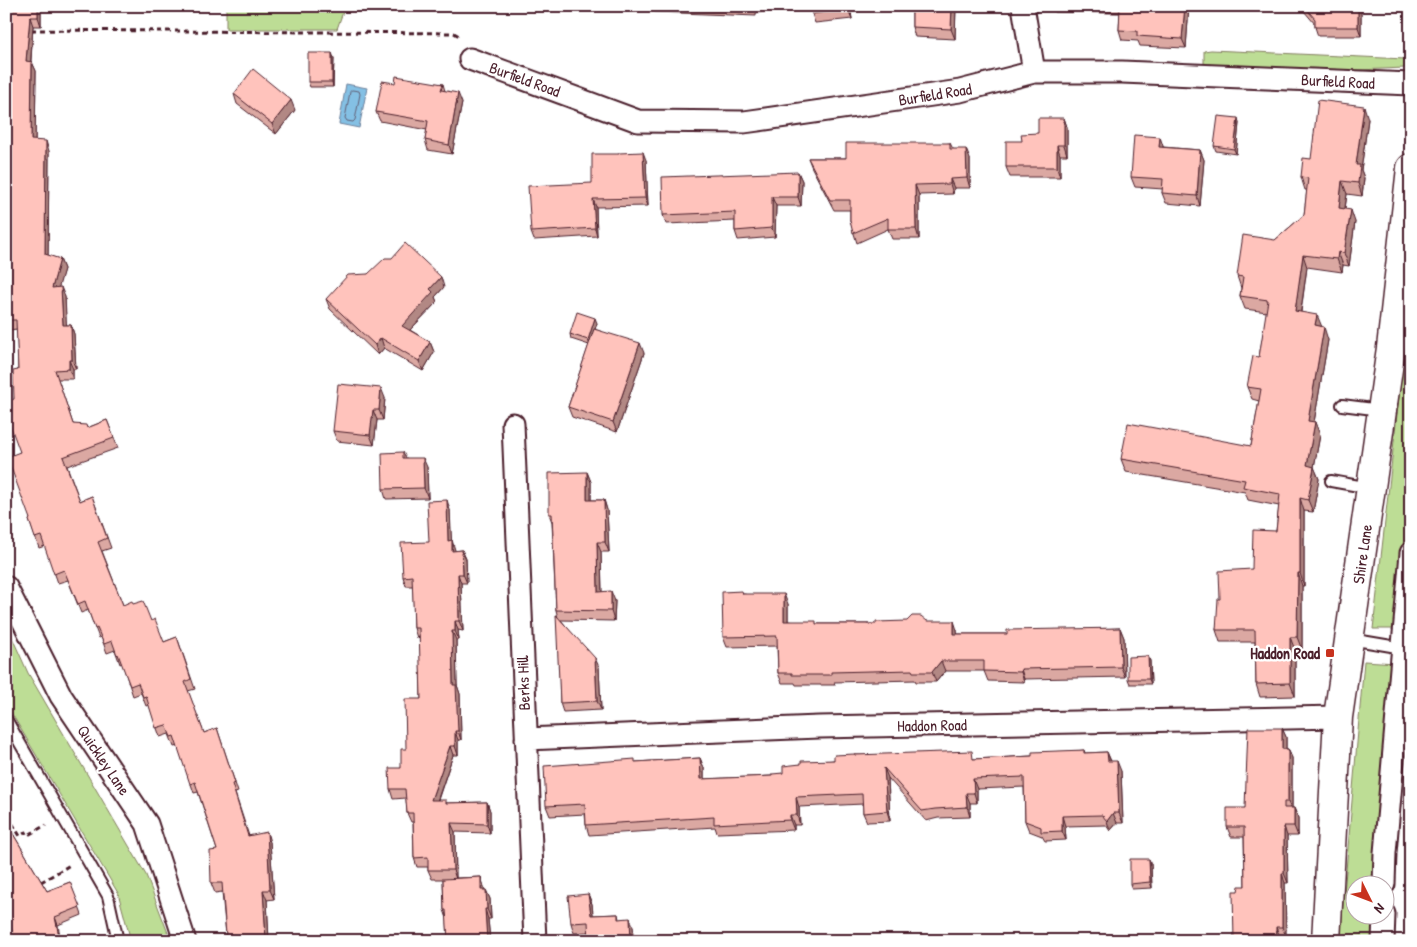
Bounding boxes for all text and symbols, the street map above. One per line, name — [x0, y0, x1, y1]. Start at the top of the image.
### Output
street label: Burfield Road — [487, 56, 563, 102]
street label: Burfield Road — [1301, 68, 1375, 94]
street label: Burfield Road — [897, 77, 973, 111]
street label: Shire Lane — [1347, 522, 1377, 585]
place label: Haddon Road — [1250, 642, 1321, 664]
marker: Haddon Road — [1324, 647, 1336, 659]
street label: Berks Hill — [511, 655, 535, 711]
street label: Haddon Road — [897, 713, 967, 737]
street label: Quickley Lane — [72, 721, 136, 800]
north arrow — [1344, 874, 1394, 924]
text: N — [1370, 900, 1390, 919]

